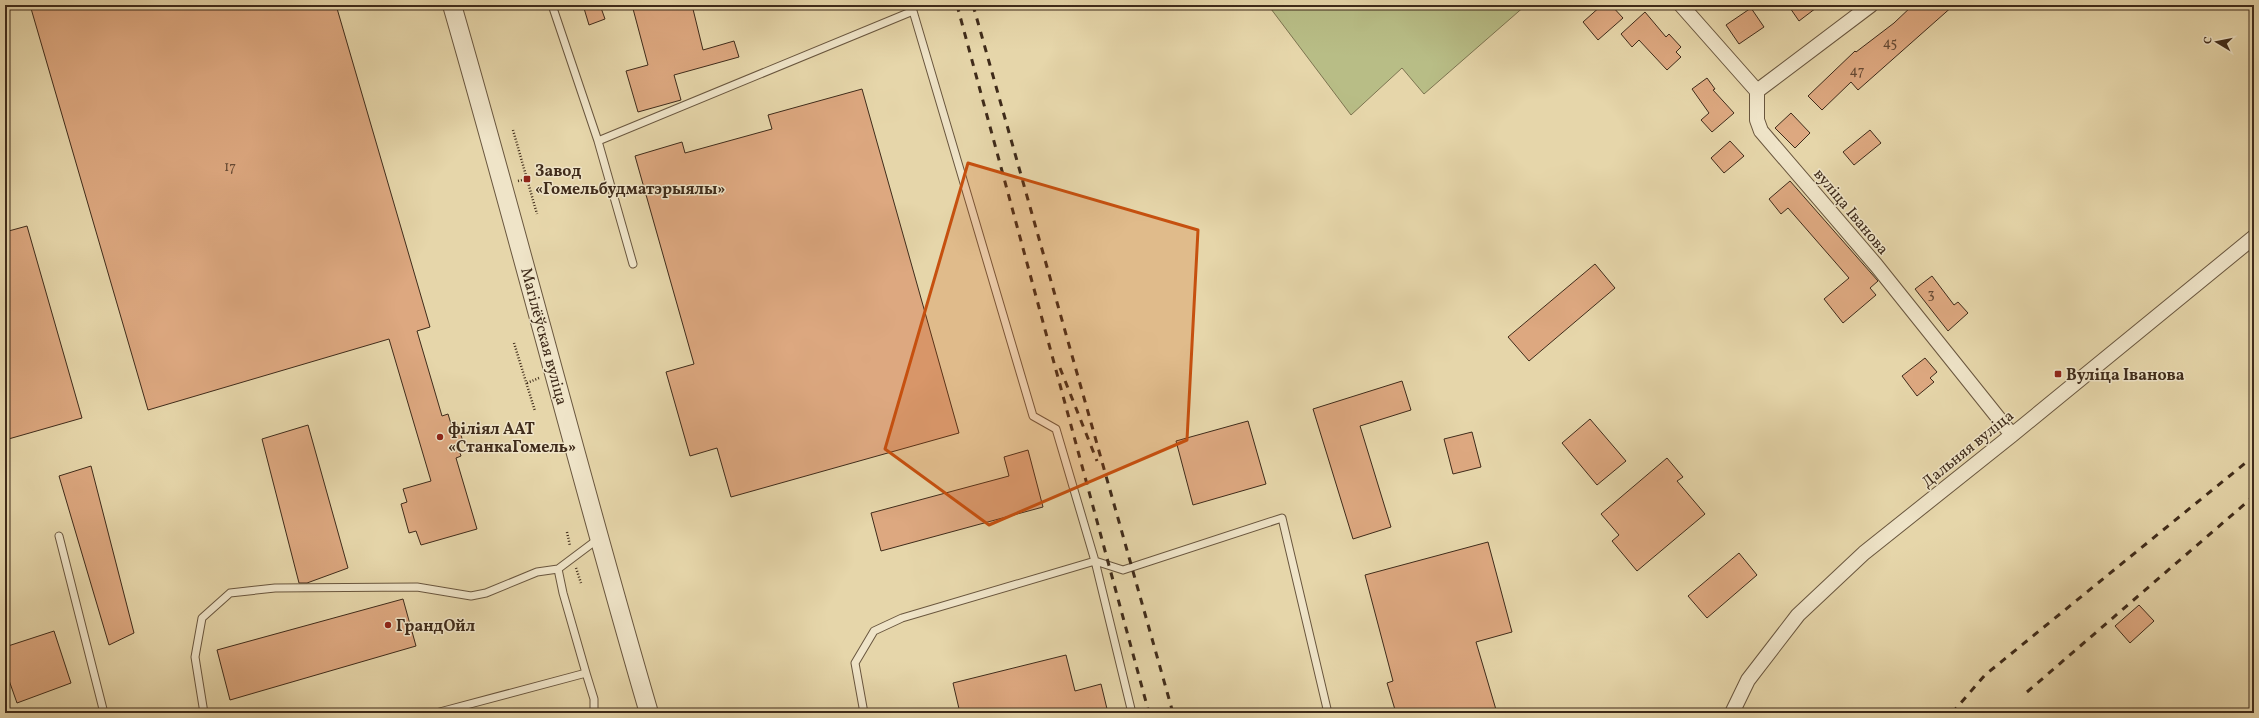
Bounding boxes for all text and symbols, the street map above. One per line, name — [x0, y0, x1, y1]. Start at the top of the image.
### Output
north arrow — [2197, 22, 2237, 62]
house number: 45 — [1883, 34, 1897, 53]
text: С — [2201, 36, 2217, 45]
house number: 47 — [1849, 62, 1865, 81]
house number: 17 — [224, 158, 236, 177]
place label: Завод «Гомельбудматэрыялы» — [535, 161, 725, 201]
street label: вуліца Іванова — [1808, 164, 1893, 260]
marker: Завод «Гомельбудматэрыялы» — [522, 174, 532, 184]
street label: Магілёўская вуліца — [514, 265, 572, 408]
house number: 3 — [1927, 285, 1935, 304]
place label: Вуліца Іванова — [2066, 365, 2185, 387]
marker: Вуліца Іванова — [2053, 369, 2063, 379]
street label: Дальняя вуліца — [1918, 406, 2019, 494]
place label: філіял ААТ «СтанкаГомель» — [448, 419, 576, 459]
marker: філіял ААТ «СтанкаГомель» — [435, 432, 445, 442]
place label: ГрандОйл — [396, 616, 475, 638]
marker: ГрандОйл — [383, 620, 393, 630]

